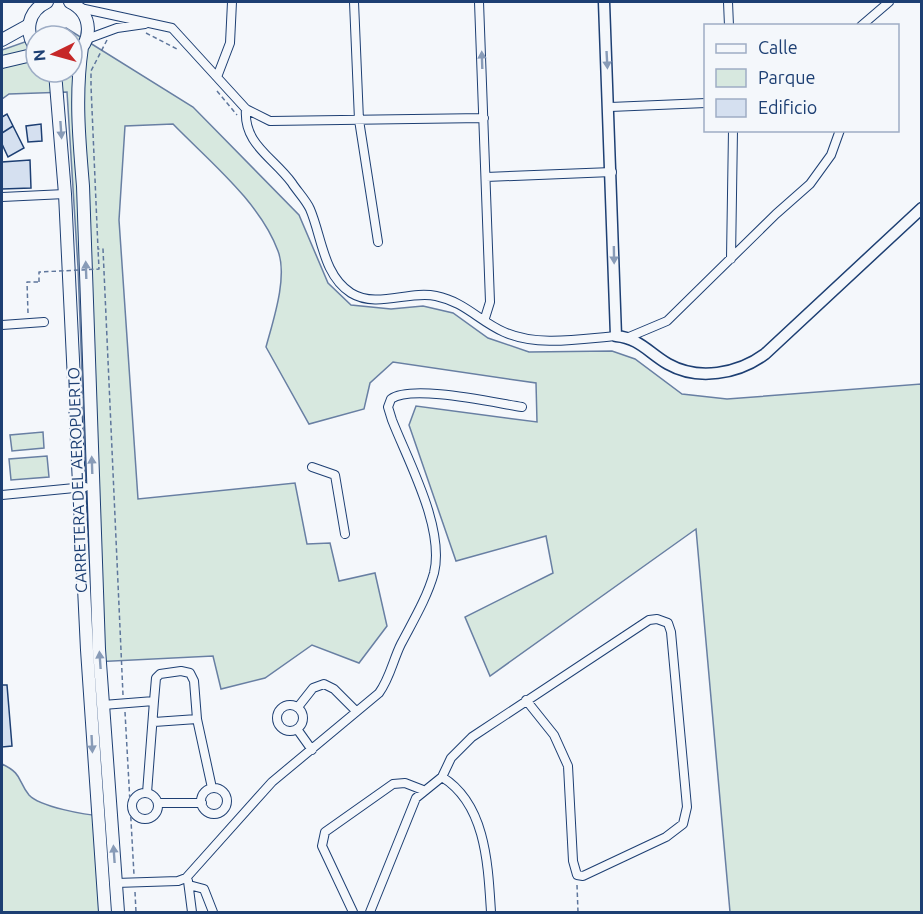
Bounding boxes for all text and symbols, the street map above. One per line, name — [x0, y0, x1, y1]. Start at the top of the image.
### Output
north arrow — [24, 24, 84, 84]
legend — [704, 24, 899, 132]
text: Calle — [758, 37, 798, 57]
text: N — [30, 49, 49, 62]
one-way arrow — [477, 50, 486, 69]
one-way arrow — [602, 50, 611, 69]
text: Parque — [758, 67, 815, 87]
text: Edificio — [758, 97, 817, 117]
one-way arrow — [56, 121, 65, 140]
one-way arrow — [609, 245, 619, 264]
one-way arrow — [81, 260, 91, 279]
street label: CARRETERA DEL AEROPUERTO — [64, 367, 90, 593]
one-way arrow — [88, 455, 97, 474]
one-way arrow — [95, 650, 105, 669]
one-way arrow — [88, 735, 97, 754]
one-way arrow — [109, 845, 119, 864]

